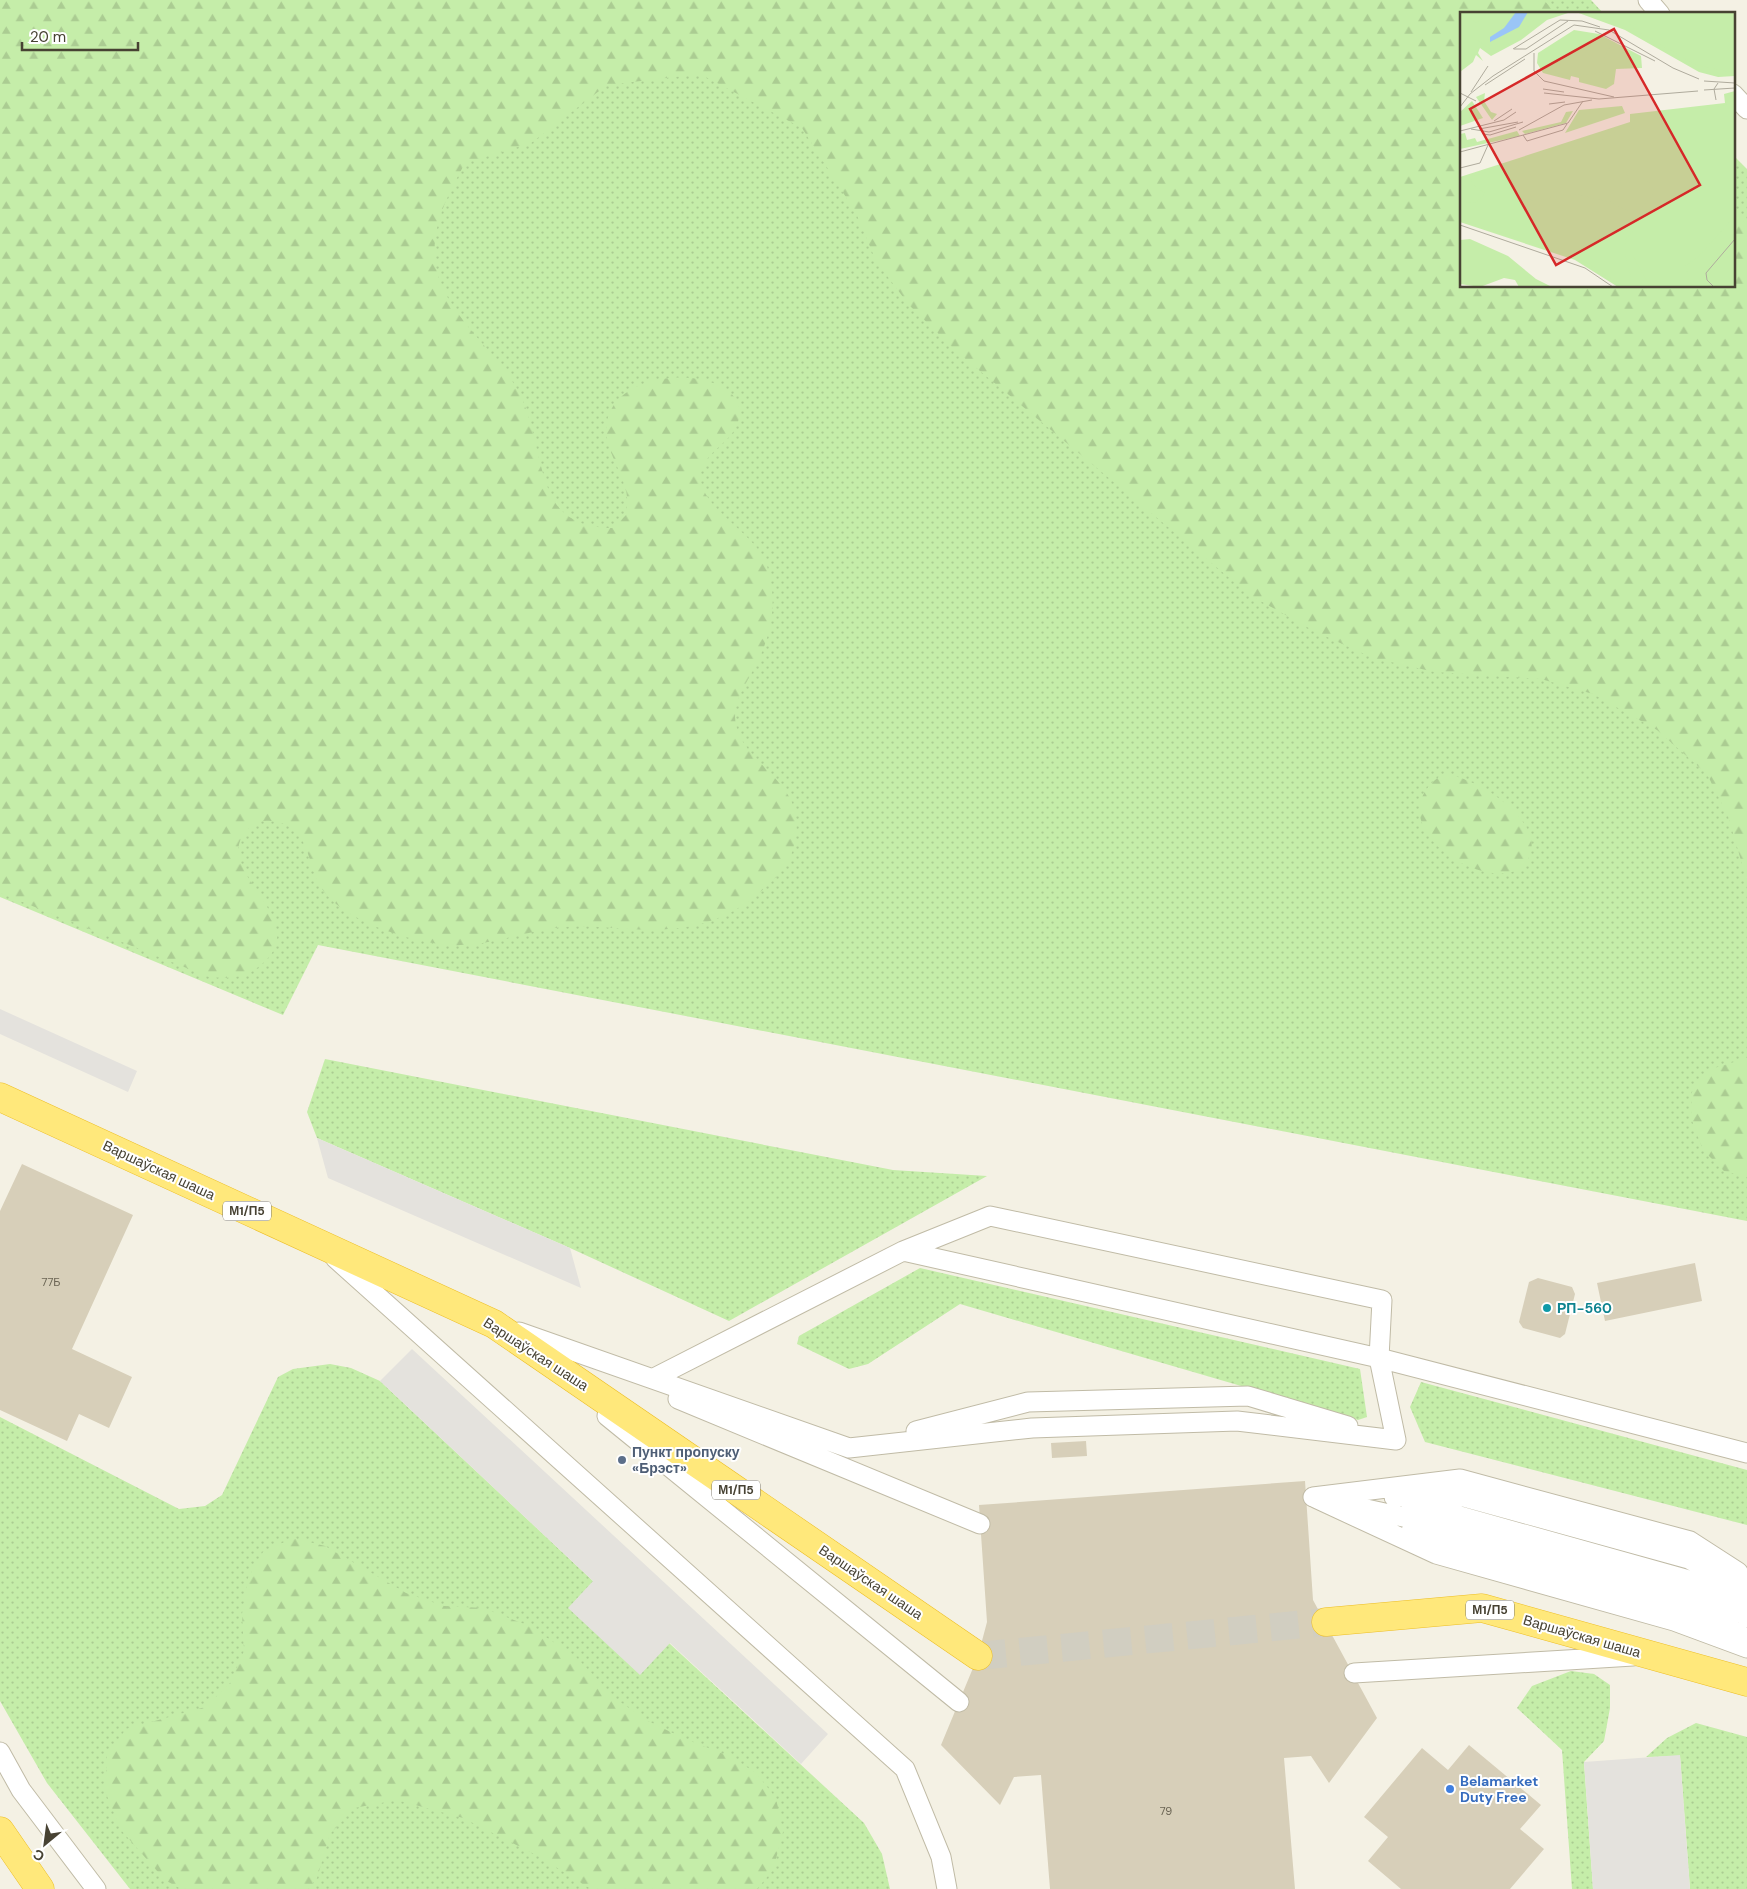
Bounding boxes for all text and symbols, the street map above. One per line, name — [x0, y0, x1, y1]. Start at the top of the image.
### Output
inset map — [1460, 12, 1734, 288]
scale bar — [22, 20, 139, 52]
text: 20 m — [30, 27, 66, 47]
street label: Варшаўская шаша — [100, 1136, 218, 1204]
road number: М1/П5 — [223, 1202, 271, 1220]
house number: 77Б — [42, 1275, 60, 1289]
place label: РП-560 — [1557, 1299, 1612, 1317]
marker: РП-560 — [1541, 1302, 1553, 1314]
street label: Варшаўская шаша — [480, 1313, 592, 1395]
place label: Пункт пропуску «Брэст» — [632, 1443, 740, 1477]
marker: Пункт пропуску «Брэст» — [616, 1454, 628, 1466]
road number: М1/П5 — [712, 1480, 760, 1500]
street label: Варшаўская шаша — [816, 1541, 927, 1624]
road number: М1/П5 — [1466, 1600, 1514, 1620]
street label: Варшаўская шаша — [1521, 1611, 1643, 1661]
place label: Belamarket Duty Free — [1460, 1772, 1538, 1806]
marker: Belamarket Duty Free — [1444, 1783, 1456, 1795]
house number: 79 — [1160, 1804, 1172, 1818]
north arrow — [20, 1819, 70, 1869]
text: С — [30, 1845, 47, 1866]

